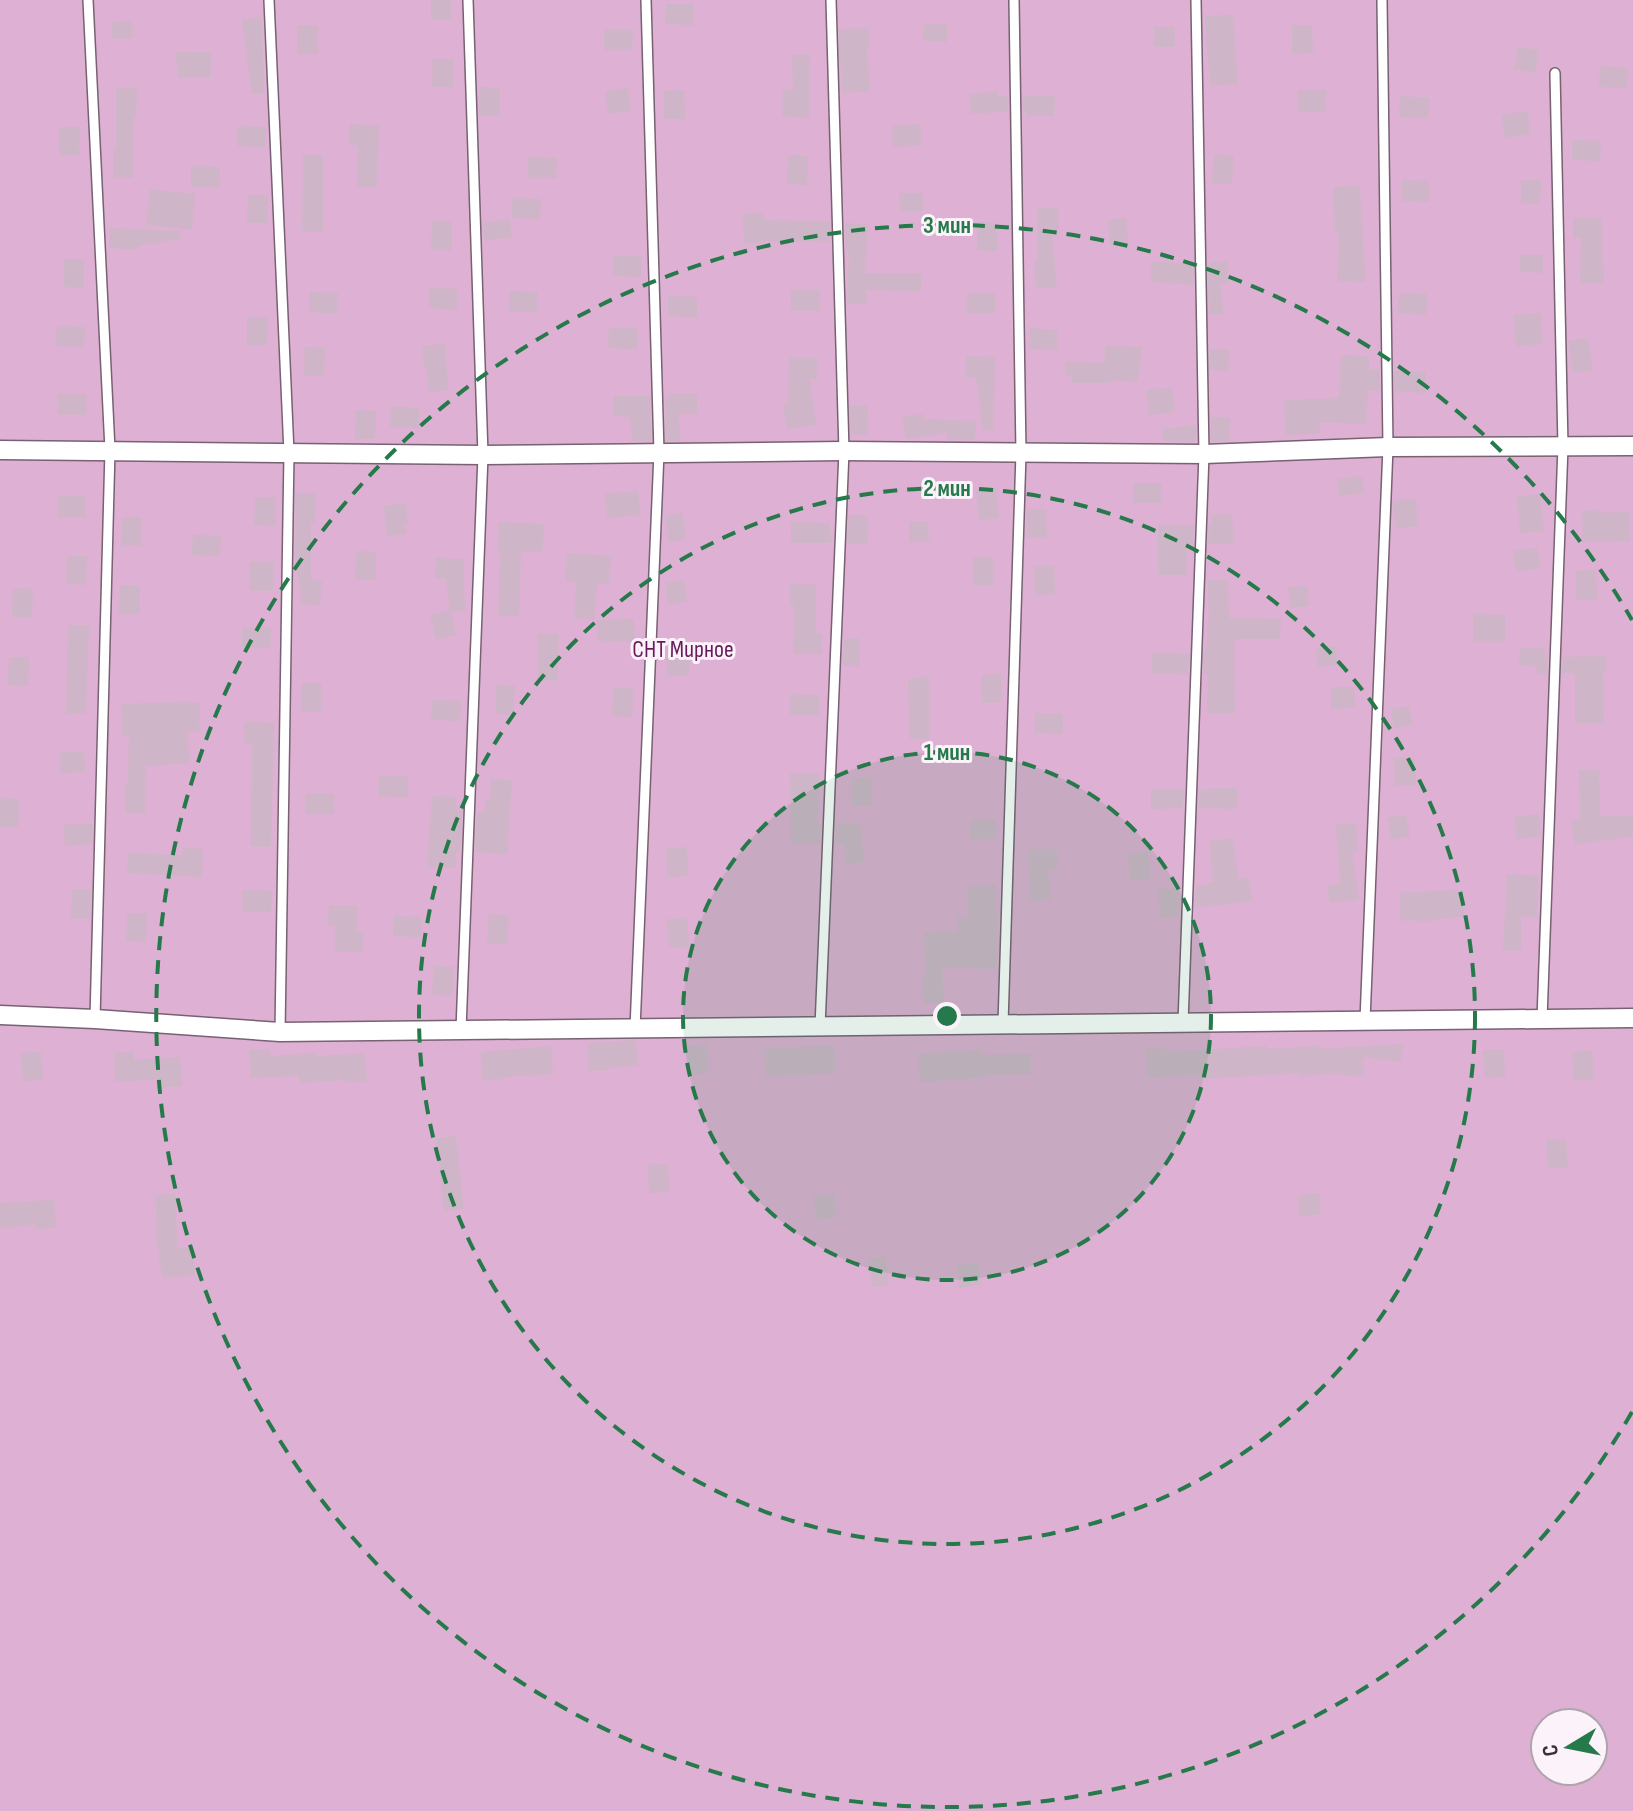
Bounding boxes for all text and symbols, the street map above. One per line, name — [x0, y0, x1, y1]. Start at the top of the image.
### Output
text: 3 мин — [923, 211, 971, 240]
text: 2 мин — [923, 474, 971, 503]
park label: СНТ Мирное — [632, 635, 734, 664]
text: 1 мин — [924, 738, 970, 767]
centre of rings — [933, 1002, 961, 1030]
north arrow — [1529, 1707, 1609, 1787]
text: С — [1537, 1742, 1565, 1758]

